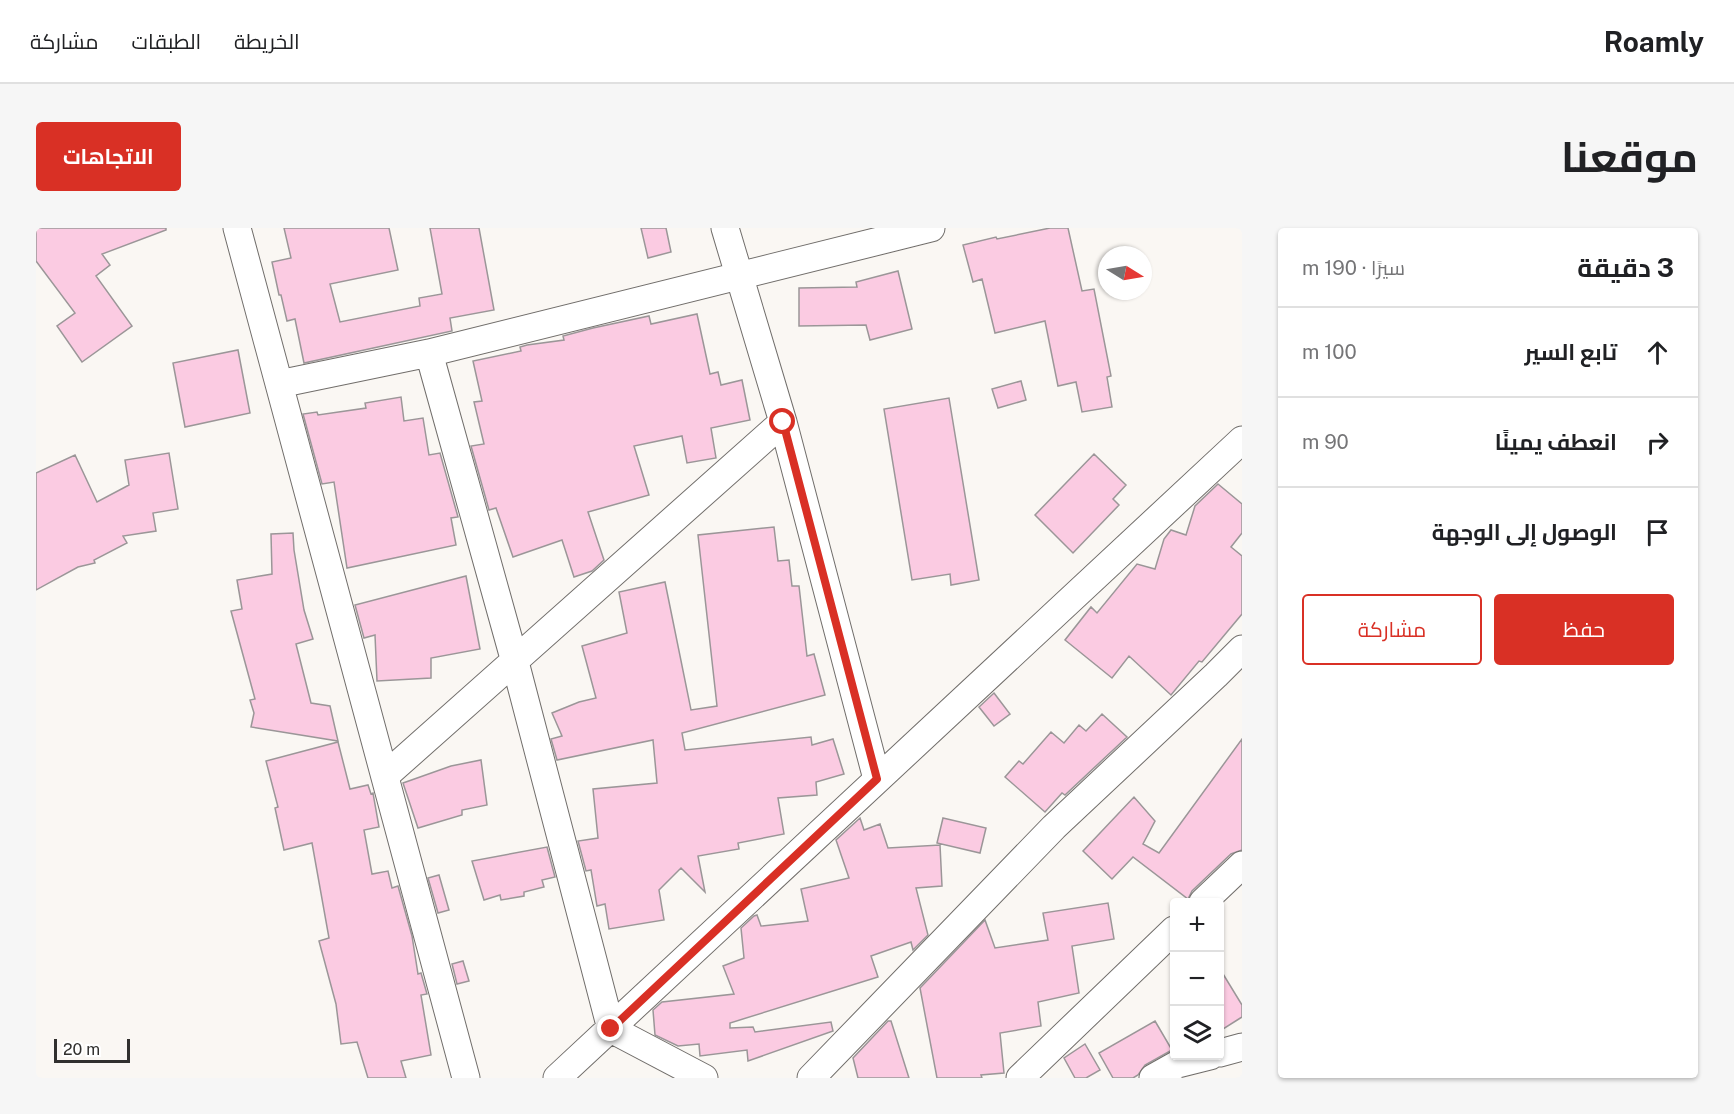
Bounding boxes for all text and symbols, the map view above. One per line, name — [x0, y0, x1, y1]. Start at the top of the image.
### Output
text: Roamly — [1604, 25, 1704, 58]
text: مشاركة — [30, 29, 99, 54]
text: الطبقات — [132, 29, 201, 54]
text: الخريطة — [234, 29, 300, 54]
button: الاتجاهات — [36, 122, 181, 191]
text: موقعنا — [1561, 132, 1698, 181]
north arrow — [1098, 246, 1152, 300]
text: 3 دقيقة — [1577, 252, 1674, 283]
text: سيرًا · 190 m — [1302, 256, 1405, 280]
icon: ahead — [1641, 336, 1674, 369]
text: تابع السير — [1525, 339, 1617, 365]
text: 100 m — [1302, 340, 1357, 364]
route start — [769, 408, 795, 434]
icon: right — [1641, 426, 1674, 459]
text: انعطف يمينًا — [1495, 429, 1617, 455]
text: 90 m — [1302, 430, 1349, 454]
icon: arrive — [1641, 516, 1674, 549]
text: الوصول إلى الوجهة — [1432, 519, 1617, 545]
button: مشاركة — [1302, 594, 1482, 665]
button: حفظ — [1494, 594, 1674, 665]
map controls — [1170, 898, 1224, 1060]
button: + — [1170, 898, 1224, 952]
button: − — [1170, 952, 1224, 1006]
button: layers — [1170, 1006, 1224, 1060]
route end — [597, 1015, 623, 1041]
scale bar — [54, 1036, 130, 1064]
text: 20 m — [63, 1040, 100, 1059]

